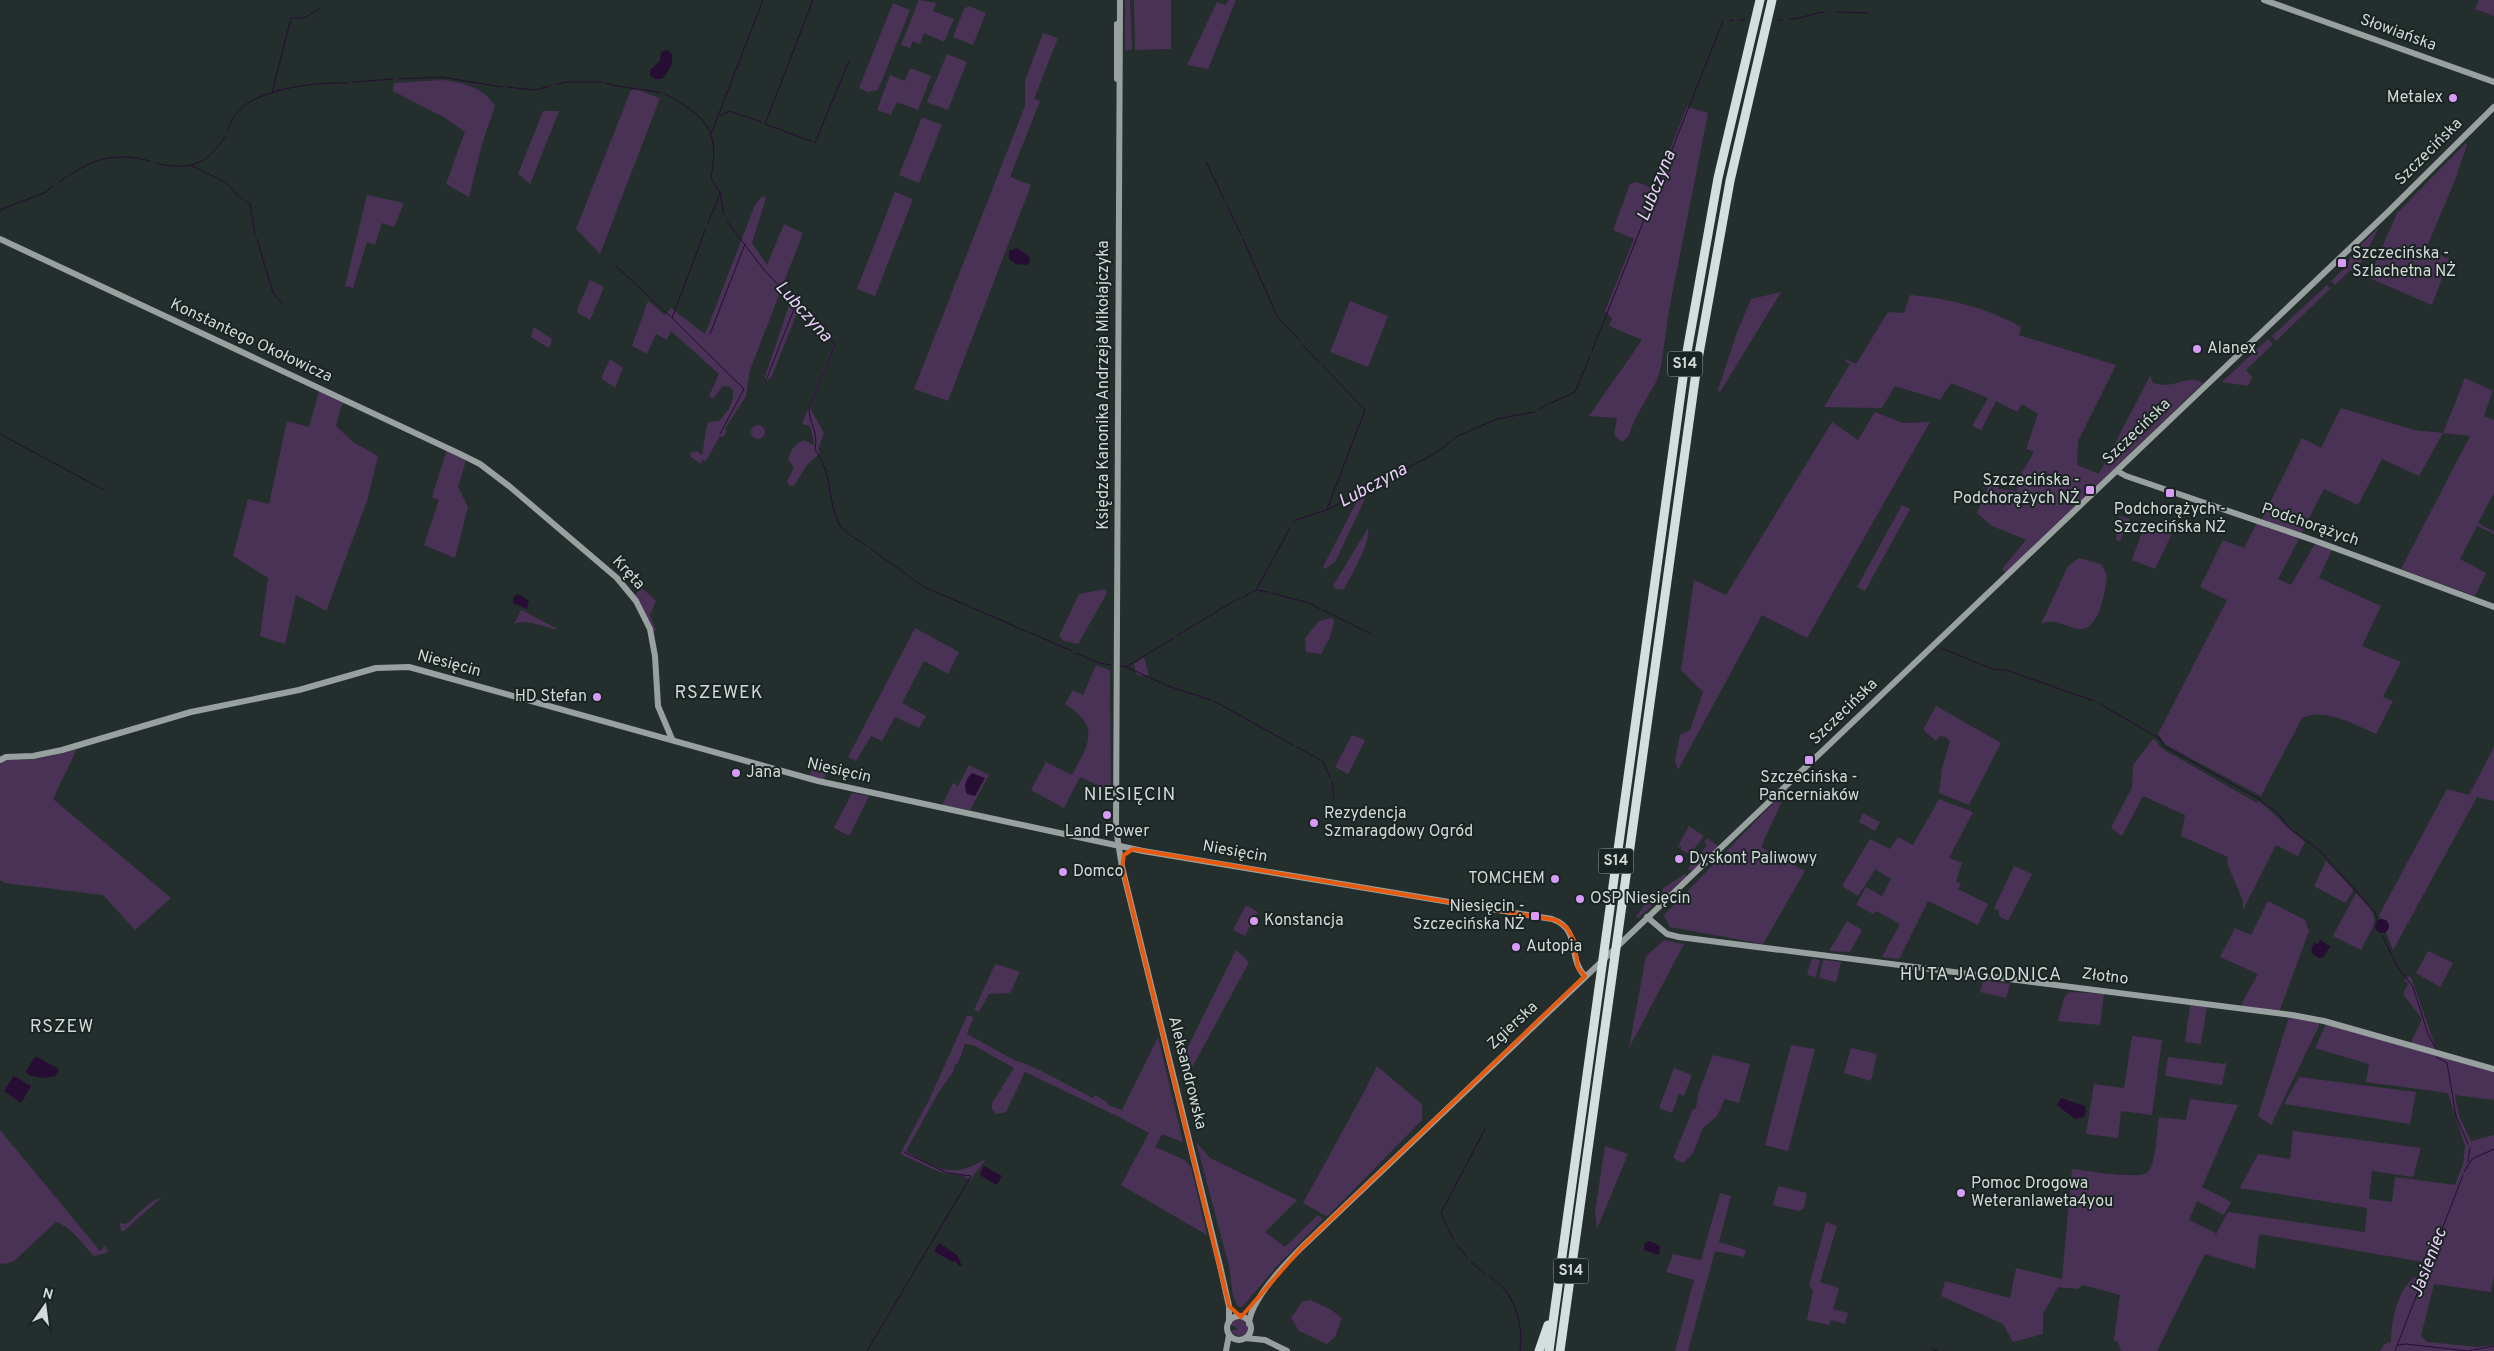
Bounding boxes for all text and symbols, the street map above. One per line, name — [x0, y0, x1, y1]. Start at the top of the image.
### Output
street label: Słowiańska — [2357, 10, 2439, 56]
place label: Metalex — [2387, 88, 2443, 108]
marker: Metalex — [2447, 92, 2459, 104]
street label: Szczecińska — [2391, 114, 2467, 190]
water label: Lubczyna — [1632, 146, 1682, 225]
street label: Księdza Kanonika Andrzeja Mikołajczyka — [1094, 240, 1114, 530]
place label: Szczecińska - Szlachetna NŻ — [2352, 244, 2456, 282]
marker: Szczecińska - Szlachetna NŻ — [2336, 257, 2348, 269]
water label: Lubczyna — [769, 277, 837, 348]
street label: Konstantego Okołowicza — [167, 295, 335, 387]
place label: Alanex — [2207, 339, 2256, 359]
marker: Alanex — [2191, 343, 2203, 355]
road number: S14 — [1668, 352, 1702, 376]
street label: Szczecińska — [2099, 395, 2175, 469]
water label: Lubczyna — [1335, 458, 1412, 514]
place label: Szczecińska - Podchorążych NŻ — [1953, 471, 2080, 509]
marker: Szczecińska - Podchorążych NŻ — [2084, 484, 2096, 496]
marker: Podchorążych - Szczecińska NŻ — [2164, 487, 2176, 499]
street label: Podchorążych — [2258, 499, 2362, 551]
place label: Podchorążych - Szczecińska NŻ — [2114, 500, 2226, 538]
street label: Kręta — [607, 552, 649, 594]
street label: Niesięcin — [415, 646, 483, 682]
street label: Szczecińska — [1806, 675, 1882, 749]
district label: RSZEWEK — [674, 682, 764, 705]
place label: HD Stefan — [515, 687, 587, 707]
marker: HD Stefan — [591, 691, 603, 703]
street label: Niesięcin — [805, 754, 873, 788]
marker: Szczecińska - Pancerniaków — [1803, 754, 1815, 766]
place label: Jana — [746, 763, 781, 783]
marker: Jana — [730, 767, 742, 779]
place label: Szczecińska - Pancerniaków — [1759, 768, 1859, 806]
district label: NIESIĘCIN — [1084, 784, 1176, 807]
place label: Rezydencja Szmaragdowy Ogród — [1324, 804, 1473, 842]
marker: Land Power — [1101, 809, 1113, 821]
marker: Rezydencja Szmaragdowy Ogród — [1308, 817, 1320, 829]
place label: Land Power — [1065, 822, 1149, 842]
street label: Niesięcin — [1201, 836, 1269, 868]
road number: S14 — [1598, 848, 1634, 874]
place label: Dyskont Paliwowy — [1689, 849, 1817, 869]
marker: Dyskont Paliwowy — [1673, 853, 1685, 865]
place label: Domco — [1073, 862, 1124, 882]
marker: Domco — [1057, 866, 1069, 878]
place label: TOMCHEM — [1468, 869, 1545, 889]
marker: TOMCHEM — [1549, 873, 1561, 885]
place label: OSP Niesięcin — [1590, 889, 1690, 909]
marker: OSP Niesięcin — [1574, 893, 1586, 905]
place label: Niesięcin - Szczecińska NŻ — [1413, 897, 1525, 935]
marker: Niesięcin - Szczecińska NŻ — [1529, 910, 1541, 922]
place label: Konstancja — [1264, 911, 1344, 931]
marker: Konstancja — [1248, 915, 1260, 927]
place label: Autopia — [1526, 937, 1582, 957]
marker: Autopia — [1510, 941, 1522, 953]
district label: HUTA JAGODNICA — [1900, 964, 2062, 987]
street label: Złotno — [2080, 964, 2130, 990]
street label: Zgierska — [1484, 998, 1542, 1054]
street label: Aleksandrowska — [1163, 1014, 1211, 1132]
district label: RSZEW — [30, 1016, 94, 1039]
place label: Pomoc Drogowa Weteranlaweta4you — [1971, 1174, 2113, 1212]
marker: Pomoc Drogowa Weteranlaweta4you — [1955, 1187, 1967, 1199]
water label: Jasieniec — [2405, 1225, 2453, 1301]
road number: S14 — [1554, 1258, 1588, 1284]
north arrow — [20, 1281, 70, 1331]
text: N — [41, 1285, 55, 1304]

